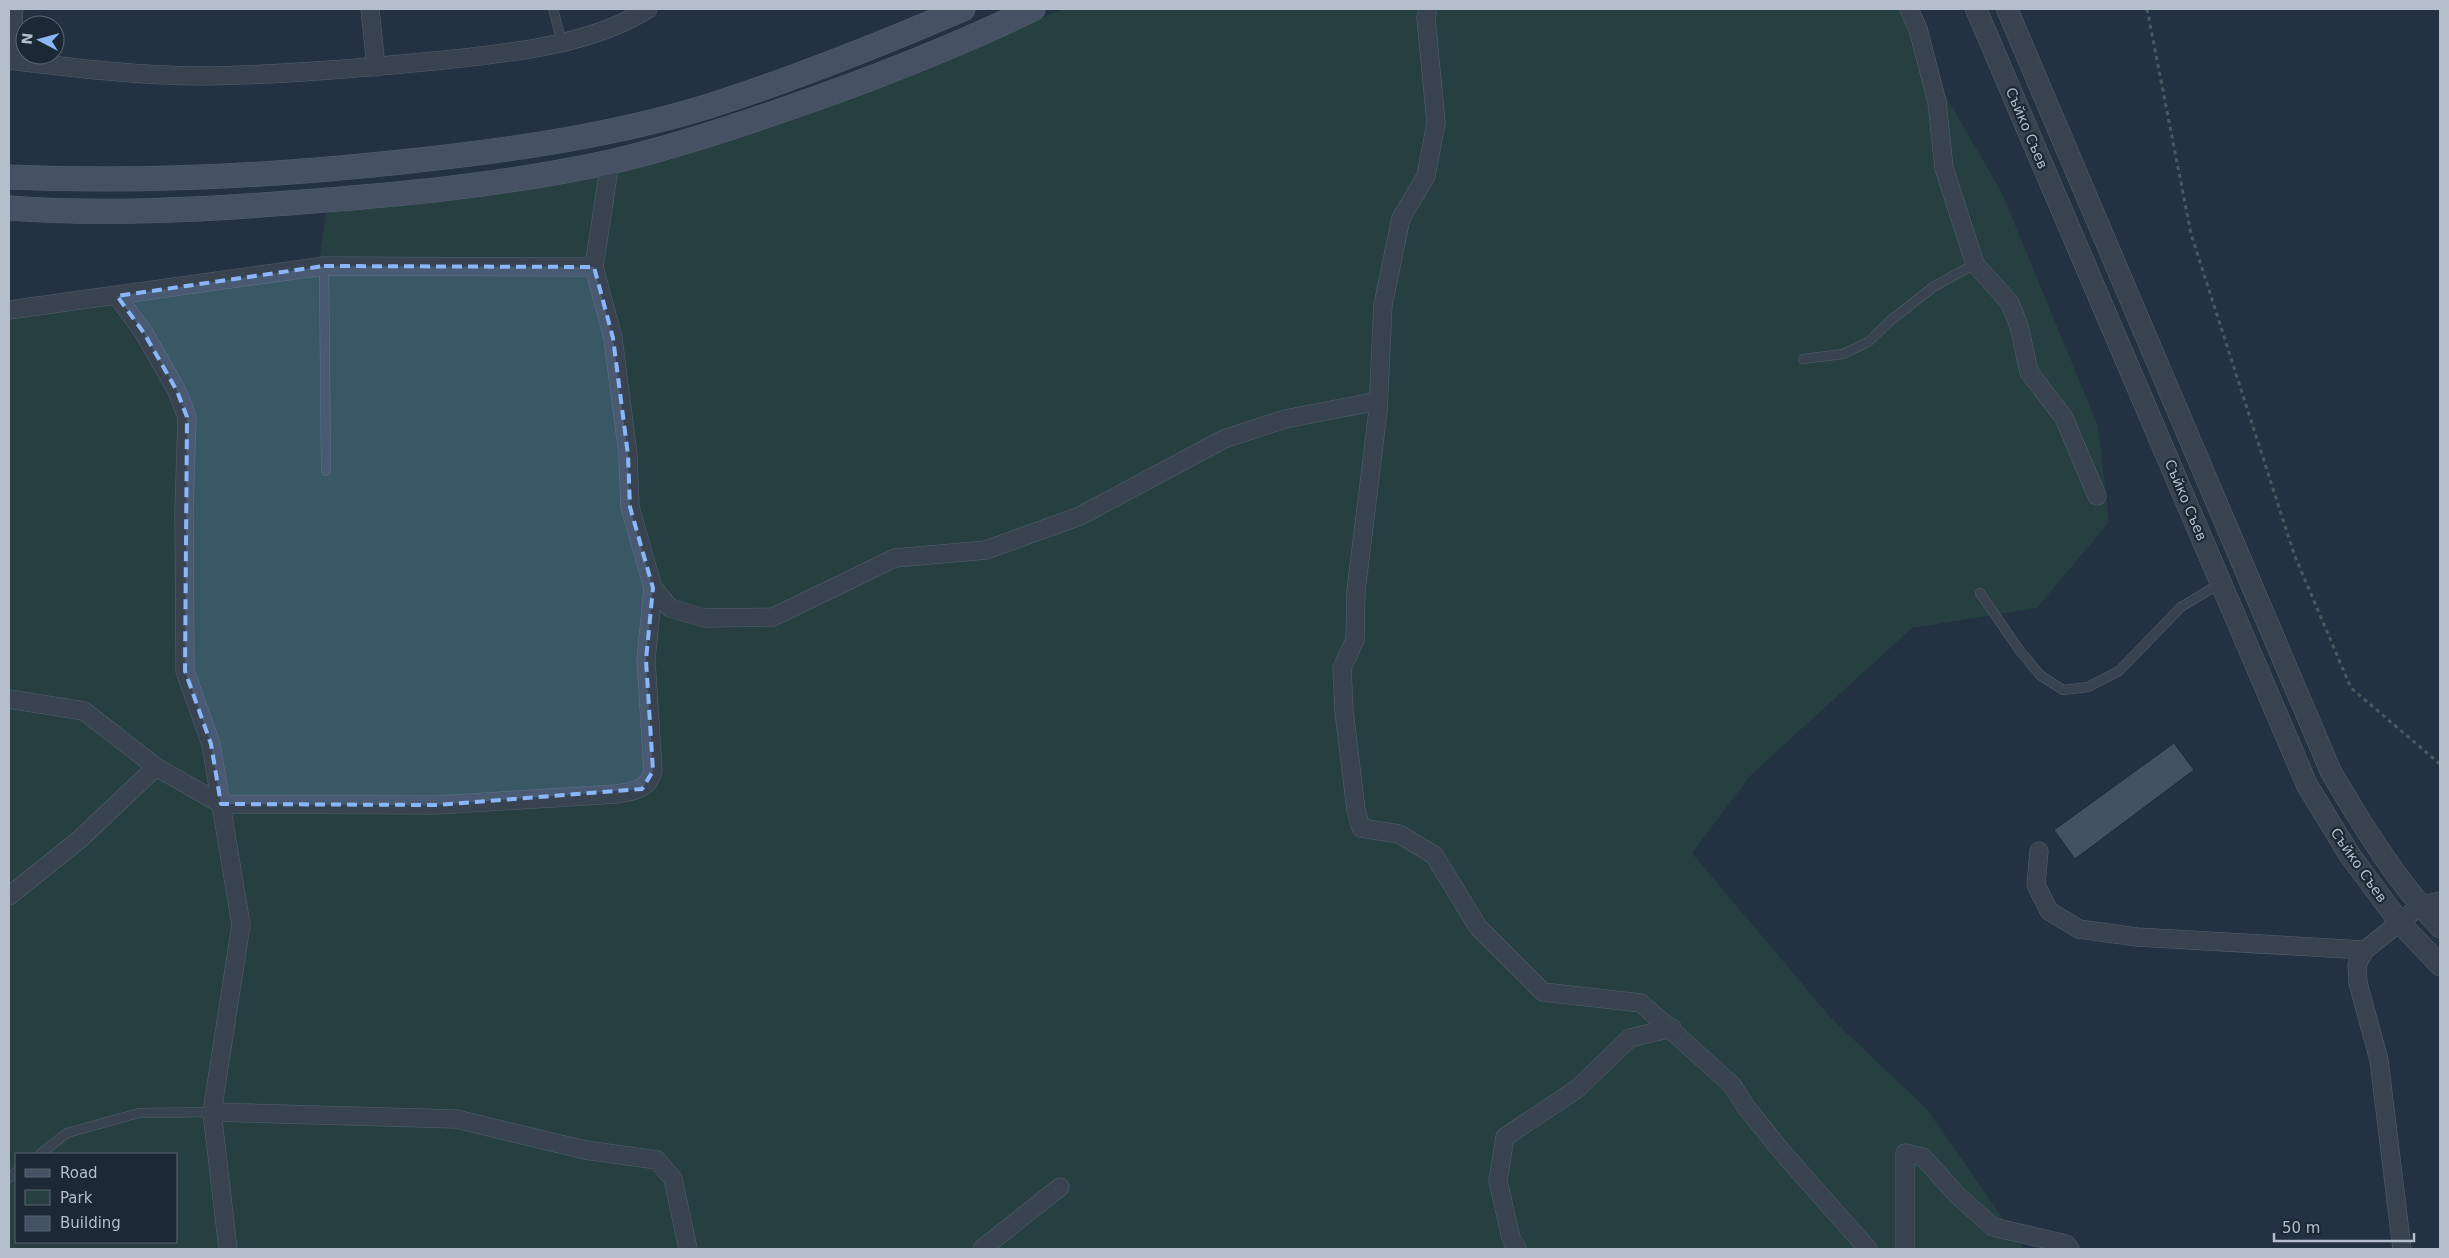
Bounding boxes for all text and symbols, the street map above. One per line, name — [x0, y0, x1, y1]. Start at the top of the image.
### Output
north arrow — [15, 15, 65, 65]
text: N — [19, 32, 36, 45]
street label: Съйко Съев — [2003, 85, 2051, 171]
street label: Съйко Съев — [2162, 457, 2210, 543]
street label: Съйко Съев — [2328, 825, 2390, 905]
legend — [15, 1153, 178, 1243]
text: Road — [60, 1164, 98, 1182]
text: Park — [60, 1189, 93, 1207]
scale bar — [2274, 1210, 2414, 1242]
text: Building — [60, 1214, 121, 1232]
text: 50 m — [2282, 1219, 2320, 1237]

